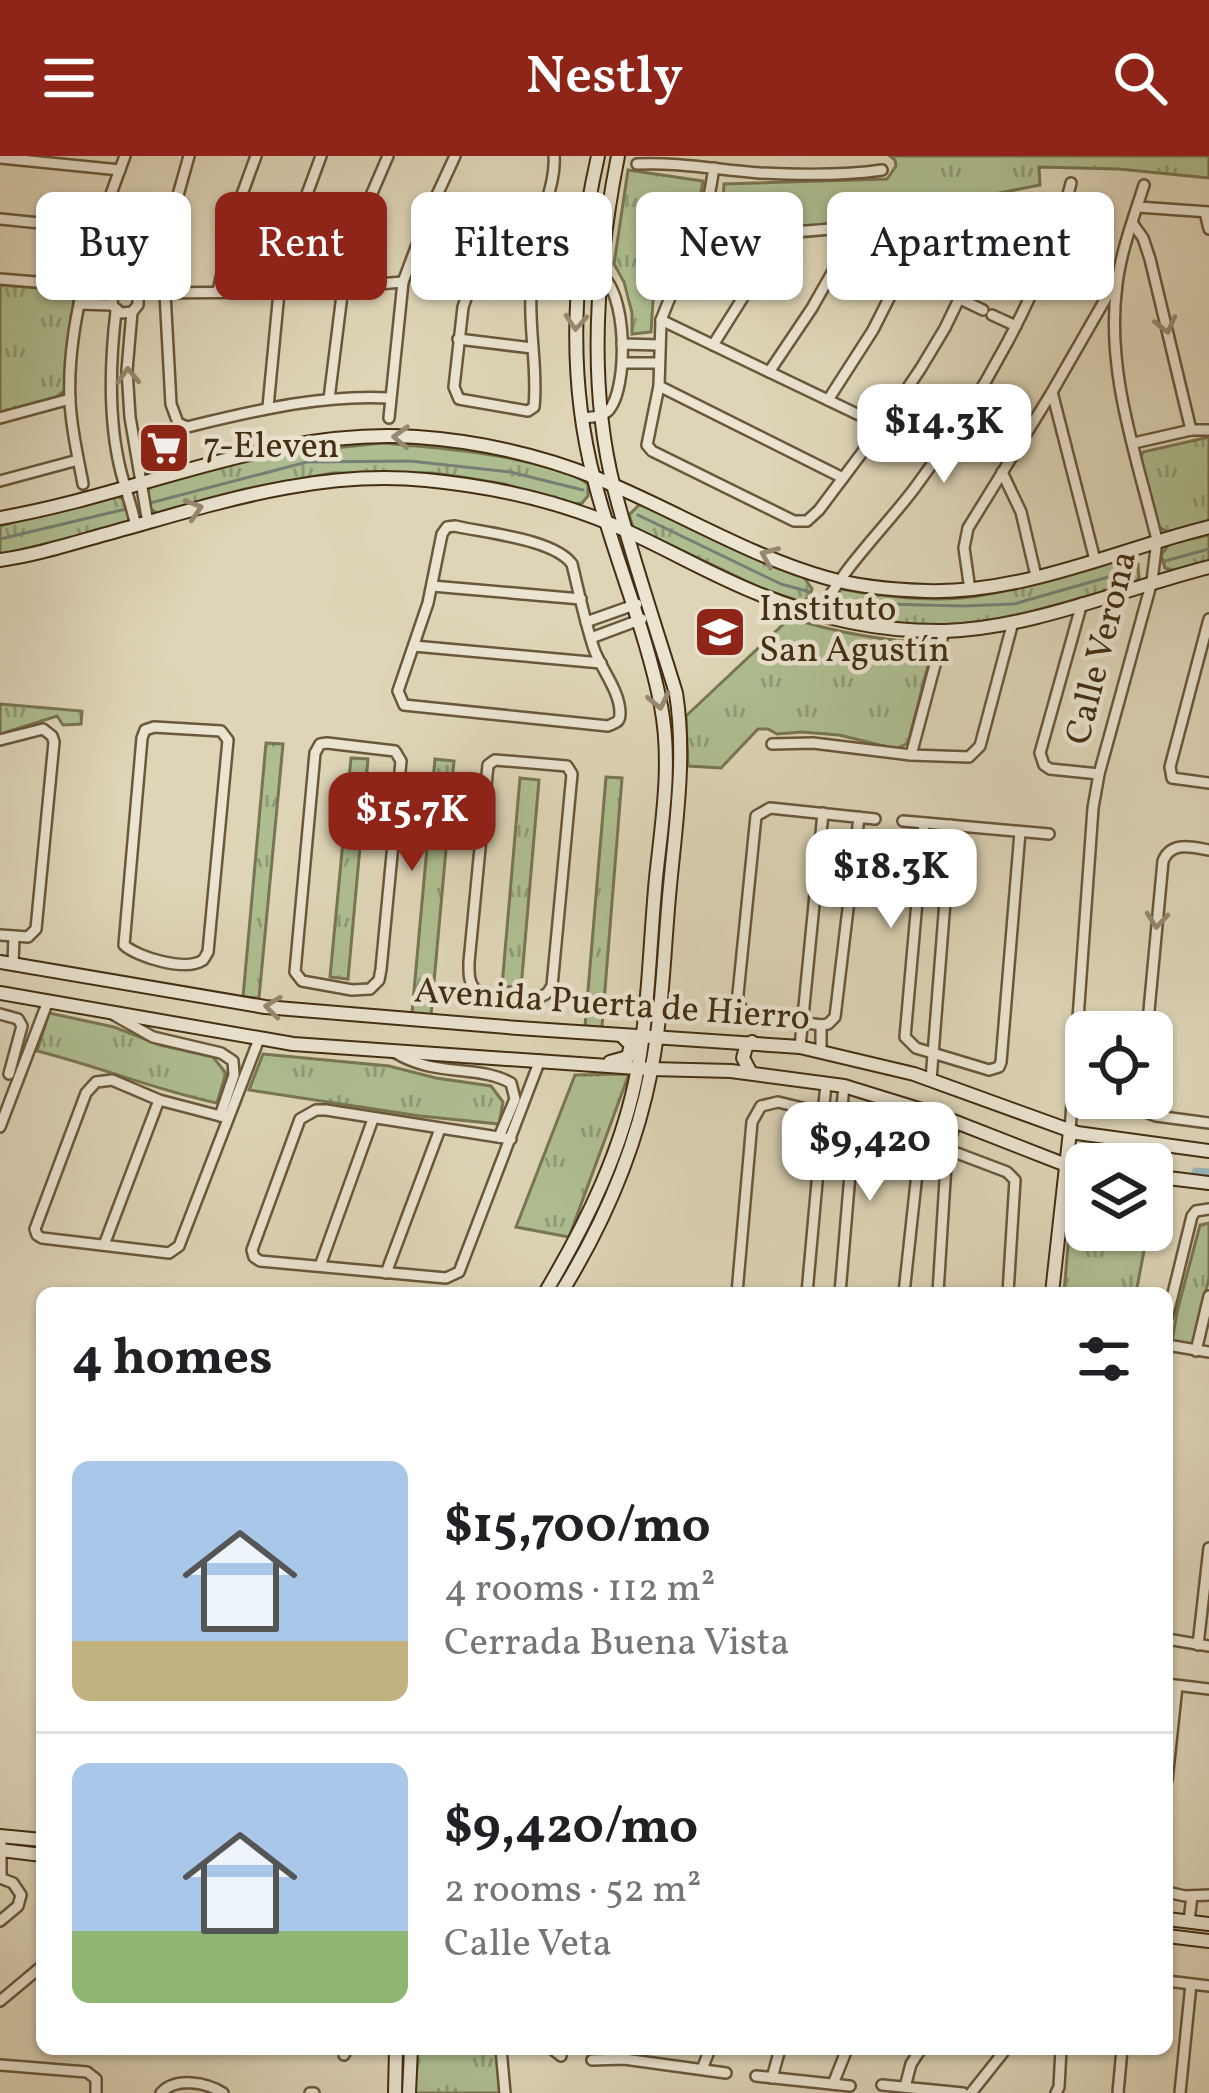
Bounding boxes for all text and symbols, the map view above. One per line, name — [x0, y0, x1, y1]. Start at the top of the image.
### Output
text: Nestly — [526, 41, 683, 116]
icon: menu — [36, 45, 102, 111]
icon: search — [1107, 45, 1173, 111]
chip: Buy — [36, 192, 191, 300]
chip: Rent — [215, 192, 387, 300]
chip: Filters — [411, 192, 612, 300]
chip: New — [636, 192, 803, 300]
chip: Apartment — [827, 192, 1114, 300]
one-way arrow — [563, 313, 589, 332]
one-way arrow — [1152, 315, 1177, 335]
one-way arrow — [115, 366, 141, 385]
pin: $14.3K — [846, 384, 1042, 486]
text: $14.3K — [884, 396, 1004, 450]
supermarket icon: 7-Eleven — [136, 420, 192, 476]
place label: 7-Eleven — [203, 423, 339, 473]
one-way arrow — [392, 425, 410, 451]
one-way arrow — [183, 498, 204, 523]
street label: Calle Verona — [1055, 546, 1151, 750]
one-way arrow — [760, 547, 782, 571]
place label: Instituto San Agustín — [759, 586, 950, 677]
school or university icon: Instituto San Agustín — [692, 604, 748, 660]
one-way arrow — [645, 691, 670, 711]
pin: $15.7K — [314, 772, 510, 874]
text: $15.7K — [356, 784, 468, 838]
pin: $18.3K — [793, 829, 989, 931]
text: $18.3K — [833, 841, 949, 895]
one-way arrow — [1145, 911, 1170, 930]
street label: Avenida Puerta de Hierro — [412, 967, 812, 1045]
one-way arrow — [264, 995, 283, 1021]
map controls — [1065, 1011, 1173, 1251]
button: locate — [1065, 1011, 1173, 1119]
pin: $9,420 — [772, 1102, 968, 1204]
text: $9,420 — [809, 1114, 931, 1168]
button: layers — [1065, 1143, 1173, 1251]
text: 4 homes — [72, 1324, 273, 1395]
icon: filters — [1071, 1326, 1137, 1392]
text: $15,700/mo — [444, 1492, 711, 1563]
icon: home — [168, 1509, 312, 1653]
text: 4 rooms · 112 m² — [444, 1563, 715, 1617]
text: Cerrada Buena Vista — [444, 1617, 790, 1671]
text: $9,420/mo — [444, 1793, 698, 1864]
icon: home — [168, 1811, 312, 1955]
text: 2 rooms · 52 m² — [444, 1864, 701, 1918]
text: Calle Veta — [444, 1918, 612, 1972]

